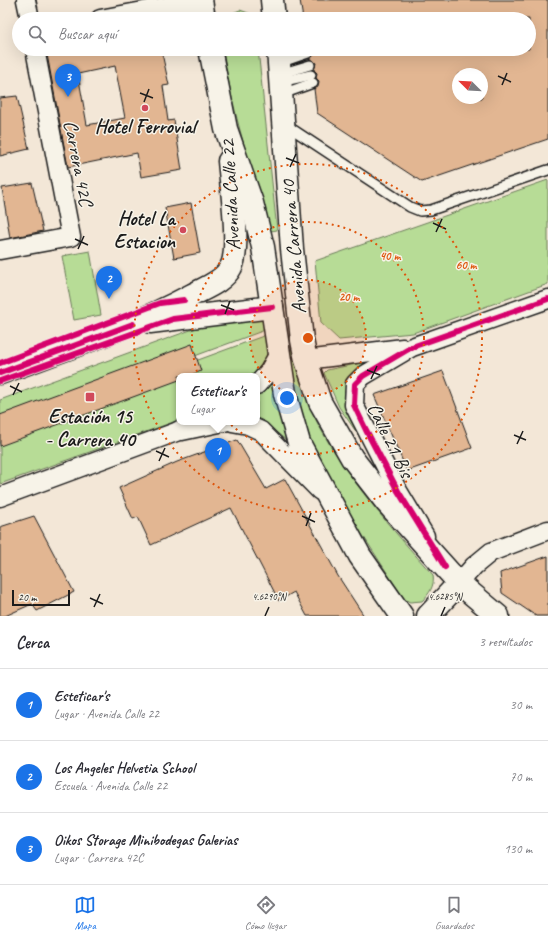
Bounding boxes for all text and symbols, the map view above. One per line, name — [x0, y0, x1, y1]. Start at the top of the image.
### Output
search box — [12, 12, 536, 56]
icon: search — [26, 23, 48, 45]
text: Buscar aquí — [58, 25, 117, 44]
pin: 3 — [55, 64, 81, 97]
north arrow — [452, 68, 488, 104]
marker: Hotel Ferrovial — [140, 103, 150, 113]
place label: Hotel Ferrovial — [95, 114, 199, 139]
street label: Carrera 42C — [58, 118, 100, 211]
street label: Avenida Calle 22 — [215, 137, 246, 251]
street label: Avenida Carrera 40 — [275, 177, 312, 315]
place label: Hotel La Estacion — [114, 206, 177, 254]
marker: Hotel La Estacion — [178, 225, 188, 235]
text: 40 m — [380, 248, 401, 264]
text: 60 m — [456, 257, 478, 273]
pin: 2 — [96, 266, 122, 299]
text: 20 m — [339, 289, 360, 305]
centre of rings — [301, 331, 315, 345]
popup — [176, 373, 260, 425]
text: Esteticar's — [190, 382, 246, 401]
your location — [277, 388, 297, 408]
marker: Estación 15 - Carrera 40 — [84, 391, 96, 403]
street label: Calle 21 Bis — [362, 399, 420, 484]
text: Lugar — [190, 401, 215, 417]
place label: Estación 15 - Carrera 40 — [45, 404, 137, 452]
pin: 1 — [205, 438, 231, 471]
scale bar — [12, 588, 70, 607]
text: 20 m — [18, 590, 37, 604]
text: 4.6290°N — [252, 590, 288, 603]
text: 4.6285°N — [428, 590, 464, 603]
text: Cerca — [16, 632, 49, 653]
text: 3 resultados — [479, 634, 532, 650]
text: Esteticar's — [54, 687, 109, 706]
text: 1 — [26, 697, 32, 713]
text: 30 m — [510, 697, 532, 713]
text: Lugar · Avenida Calle 22 — [54, 706, 159, 722]
text: Los Angeles Helvetia School — [54, 759, 195, 778]
text: 2 — [26, 769, 32, 785]
text: 70 m — [510, 769, 532, 785]
text: Escuela · Avenida Calle 22 — [54, 778, 167, 794]
text: Oikos Storage Minibodegas Galerias — [54, 831, 238, 850]
text: 3 — [26, 841, 32, 857]
text: 130 m — [504, 841, 532, 857]
text: Lugar · Carrera 42C — [54, 850, 143, 866]
tab: Mapa — [74, 894, 96, 932]
tab: Cómo llegar — [245, 894, 287, 932]
tab: Guardados — [435, 894, 474, 932]

